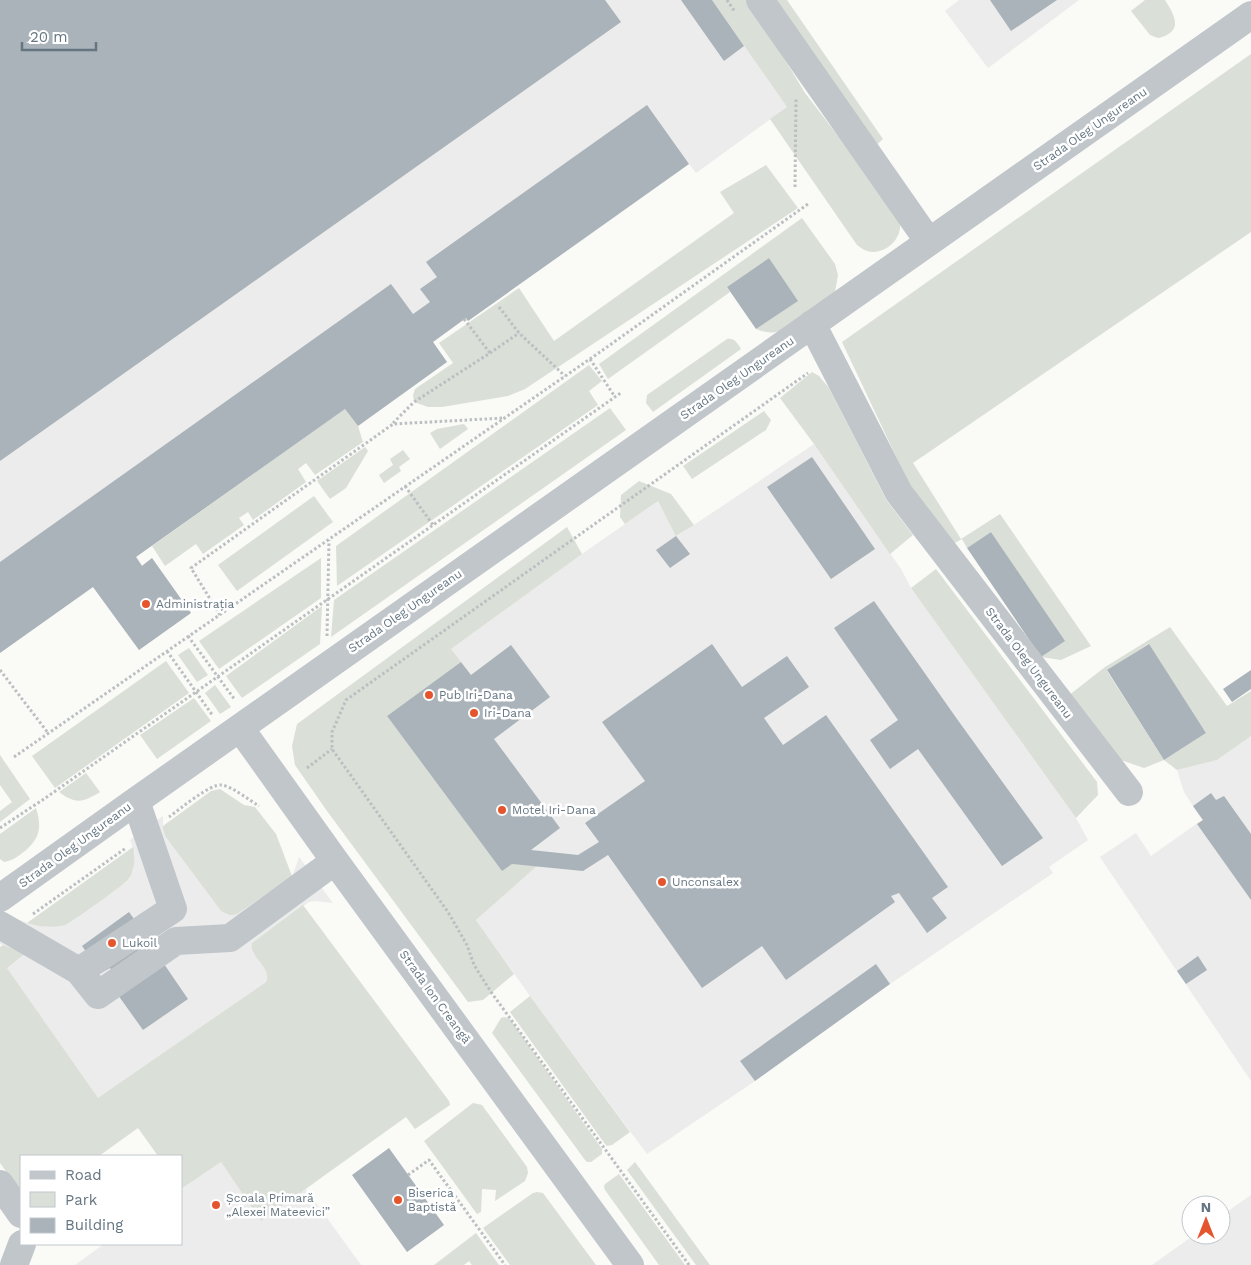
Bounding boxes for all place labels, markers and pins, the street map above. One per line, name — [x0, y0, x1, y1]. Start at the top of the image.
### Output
place label: Administrația — [156, 597, 234, 611]
marker: Administrația — [140, 598, 152, 610]
place label: Pub Iri-Dana — [439, 688, 513, 702]
marker: Pub Iri-Dana — [423, 689, 435, 701]
place label: Iri-Dana — [484, 706, 532, 720]
marker: Iri-Dana — [468, 707, 480, 719]
place label: Motel Iri-Dana — [512, 803, 596, 817]
marker: Motel Iri-Dana — [496, 804, 508, 816]
place label: Unconsalex — [672, 875, 739, 889]
marker: Unconsalex — [656, 876, 668, 888]
place label: Lukoil — [122, 936, 157, 950]
marker: Lukoil — [106, 937, 118, 949]
place label: Biserica Baptistă — [408, 1186, 457, 1214]
place label: Școala Primară „Alexei Mateevici” — [226, 1191, 330, 1219]
marker: Biserica Baptistă — [392, 1194, 404, 1206]
marker: Școala Primară „Alexei Mateevici” — [210, 1199, 222, 1211]

